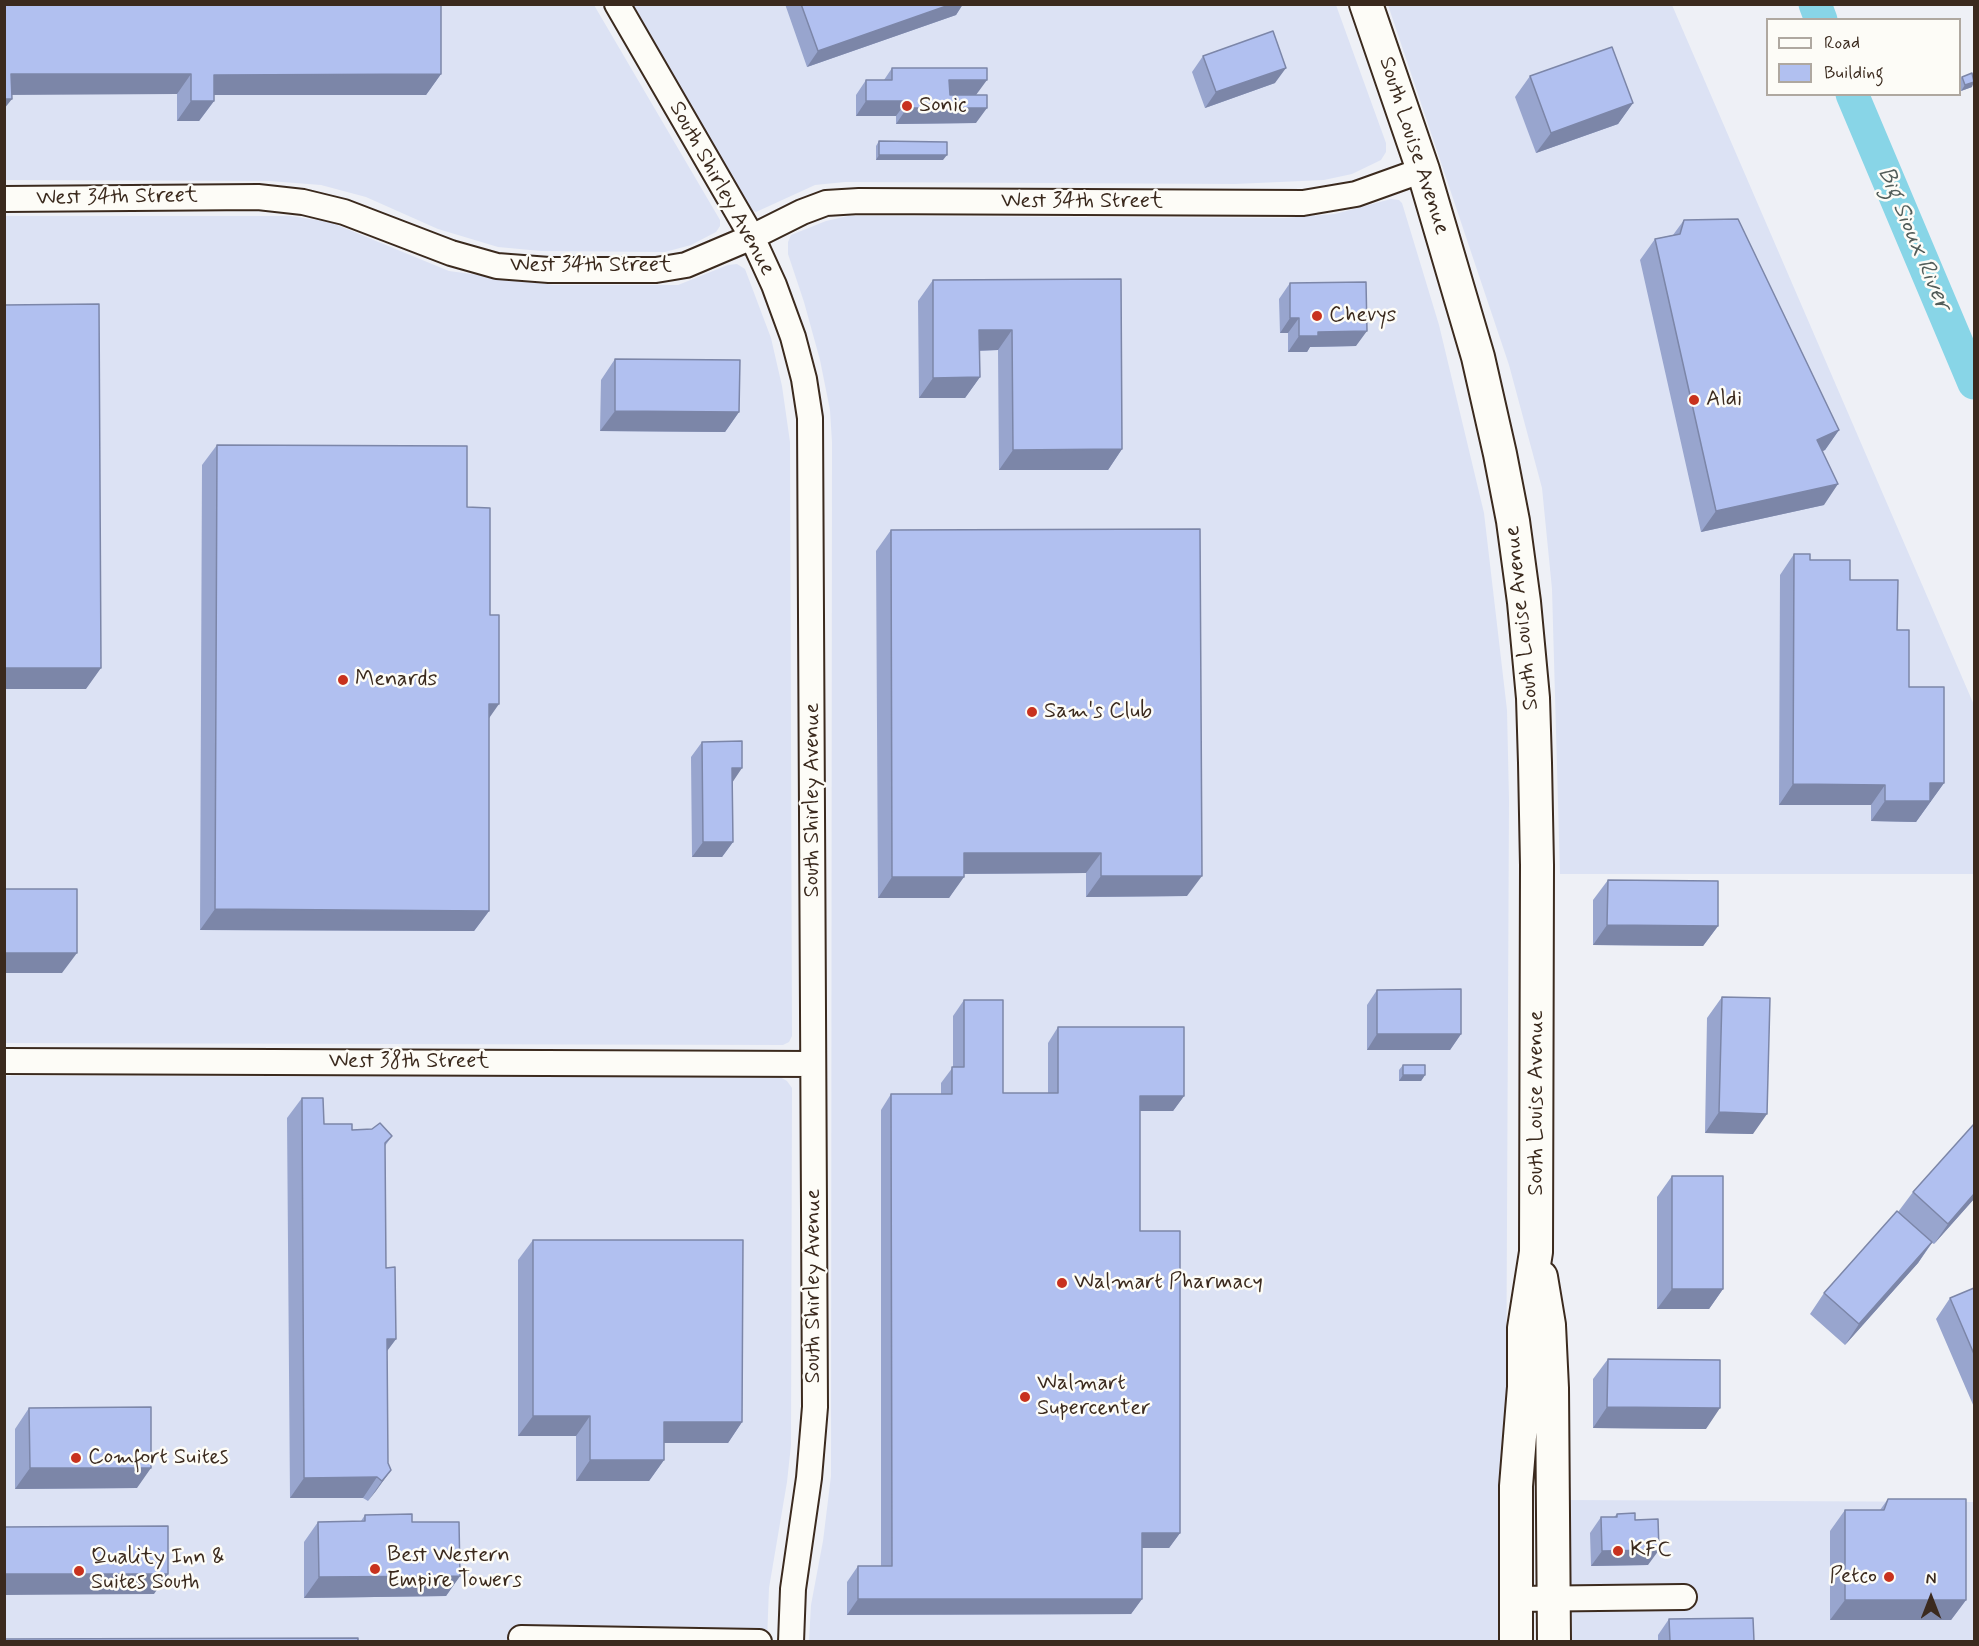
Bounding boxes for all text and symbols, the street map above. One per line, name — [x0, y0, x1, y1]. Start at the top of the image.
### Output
legend — [1766, 18, 1961, 96]
text: Road — [1824, 31, 1860, 55]
street label: South Louise Avenue — [1372, 54, 1454, 238]
text: Building — [1824, 61, 1884, 85]
place label: Sonic — [919, 93, 967, 119]
street label: South Shirley Avenue — [662, 97, 780, 281]
marker: Sonic — [900, 99, 914, 113]
water label: Big Sioux River — [1870, 163, 1956, 315]
street label: West 34th Street — [36, 183, 198, 213]
street label: West 34th Street — [1001, 189, 1163, 215]
street label: West 34th Street — [510, 253, 672, 279]
place label: Chevys — [1329, 303, 1396, 329]
marker: Chevys — [1310, 309, 1324, 323]
place label: Aldi — [1706, 387, 1742, 413]
marker: Aldi — [1687, 393, 1701, 407]
street label: South Louise Avenue — [1500, 524, 1546, 712]
place label: Menards — [355, 667, 437, 693]
marker: Menards — [336, 673, 350, 687]
place label: Sam's Club — [1044, 699, 1152, 725]
street label: South Shirley Avenue — [800, 703, 826, 897]
marker: Sam's Club — [1025, 705, 1039, 719]
street label: South Louise Avenue — [1524, 1010, 1550, 1196]
street label: West 38th Street — [329, 1049, 489, 1075]
street label: South Shirley Avenue — [801, 1189, 827, 1383]
place label: Walmart Pharmacy — [1074, 1270, 1263, 1296]
marker: Walmart Pharmacy — [1055, 1276, 1069, 1290]
place label: Walmart Supercenter — [1037, 1371, 1150, 1422]
marker: Walmart Supercenter — [1018, 1390, 1032, 1404]
place label: Comfort Suites — [88, 1445, 228, 1471]
marker: Comfort Suites — [69, 1451, 83, 1465]
place label: KFC — [1630, 1538, 1672, 1564]
place label: Best Western Empire Towers — [387, 1543, 522, 1594]
marker: KFC — [1611, 1544, 1625, 1558]
place label: Quality Inn & Suites South — [91, 1545, 225, 1597]
marker: Best Western Empire Towers — [368, 1562, 382, 1576]
marker: Quality Inn & Suites South — [72, 1564, 86, 1578]
place label: Petco — [1830, 1564, 1877, 1590]
north arrow — [1901, 1568, 1961, 1628]
text: N — [1926, 1569, 1936, 1590]
marker: Petco — [1882, 1570, 1896, 1584]

